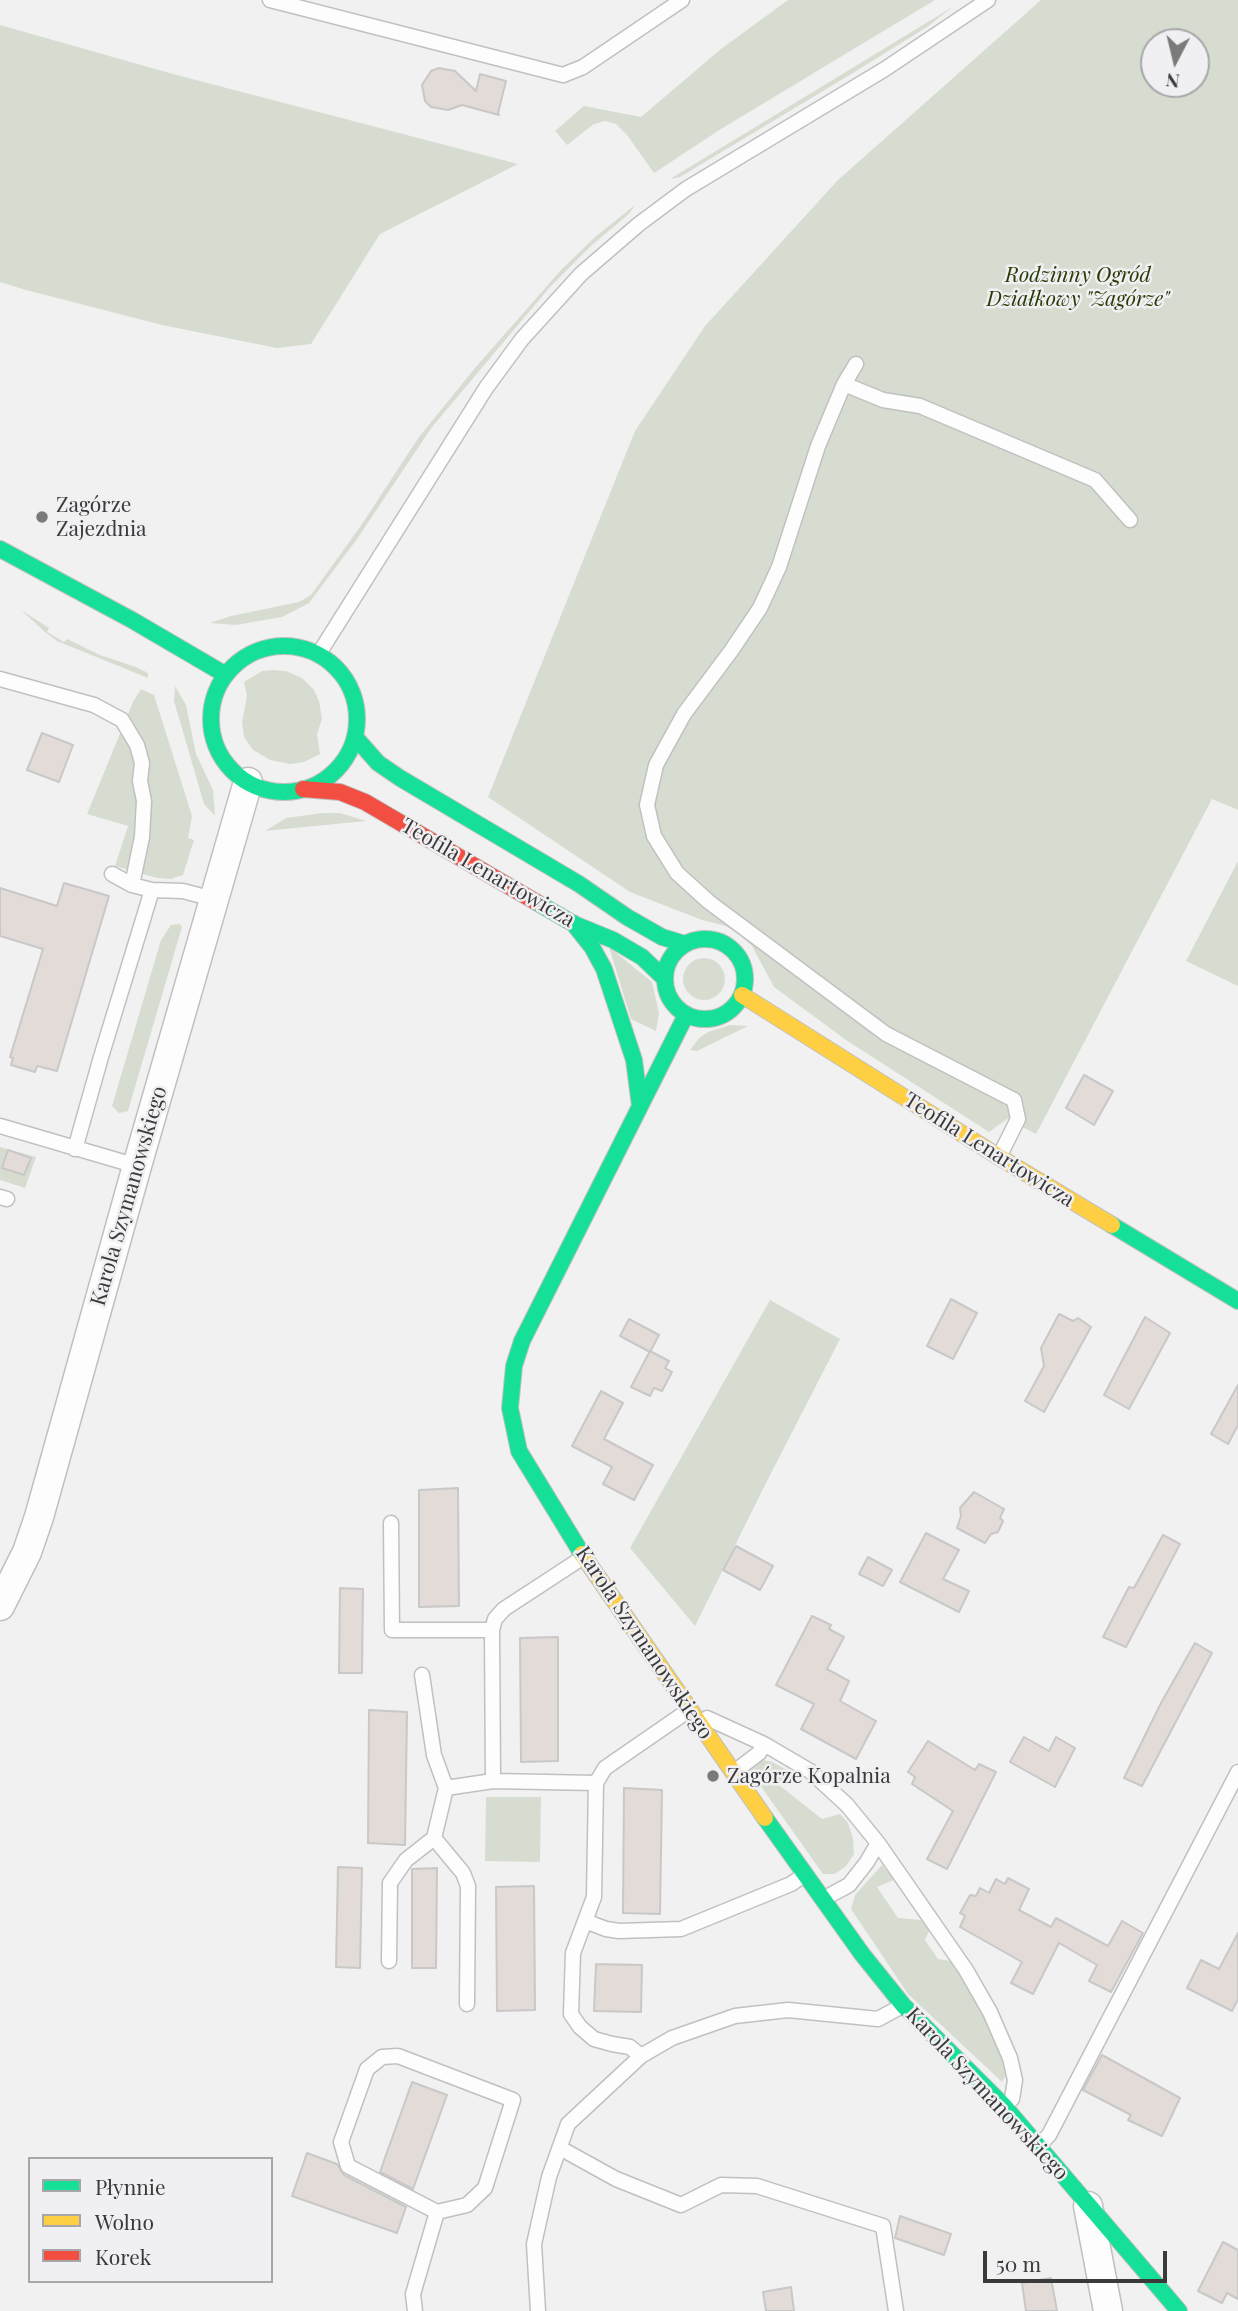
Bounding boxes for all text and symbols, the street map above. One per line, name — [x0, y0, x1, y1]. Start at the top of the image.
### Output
north arrow — [1140, 28, 1210, 98]
text: N — [1164, 68, 1181, 96]
park label: Rodzinny Ogród Działkowy "Zagórze" — [986, 262, 1170, 312]
place label: Zagórze Zajezdnia — [56, 492, 147, 542]
marker: Zagórze Zajezdnia — [34, 509, 50, 525]
street label: Teofila Lenartowicza — [397, 813, 579, 933]
street label: Karola Szymanowskiego — [86, 1083, 172, 1309]
street label: Teofila Lenartowicza — [899, 1087, 1079, 1213]
street label: Karola Szymanowskiego — [570, 1542, 718, 1744]
place label: Zagórze Kopalnia — [727, 1763, 891, 1789]
marker: Zagórze Kopalnia — [705, 1768, 721, 1784]
street label: Karola Szymanowskiego — [900, 2002, 1074, 2186]
legend — [28, 2157, 273, 2283]
text: Płynnie — [95, 2172, 166, 2200]
text: Wolno — [95, 2207, 154, 2235]
scale bar — [986, 2238, 1170, 2282]
text: Korek — [95, 2242, 151, 2270]
text: 50 m — [996, 2249, 1041, 2277]

